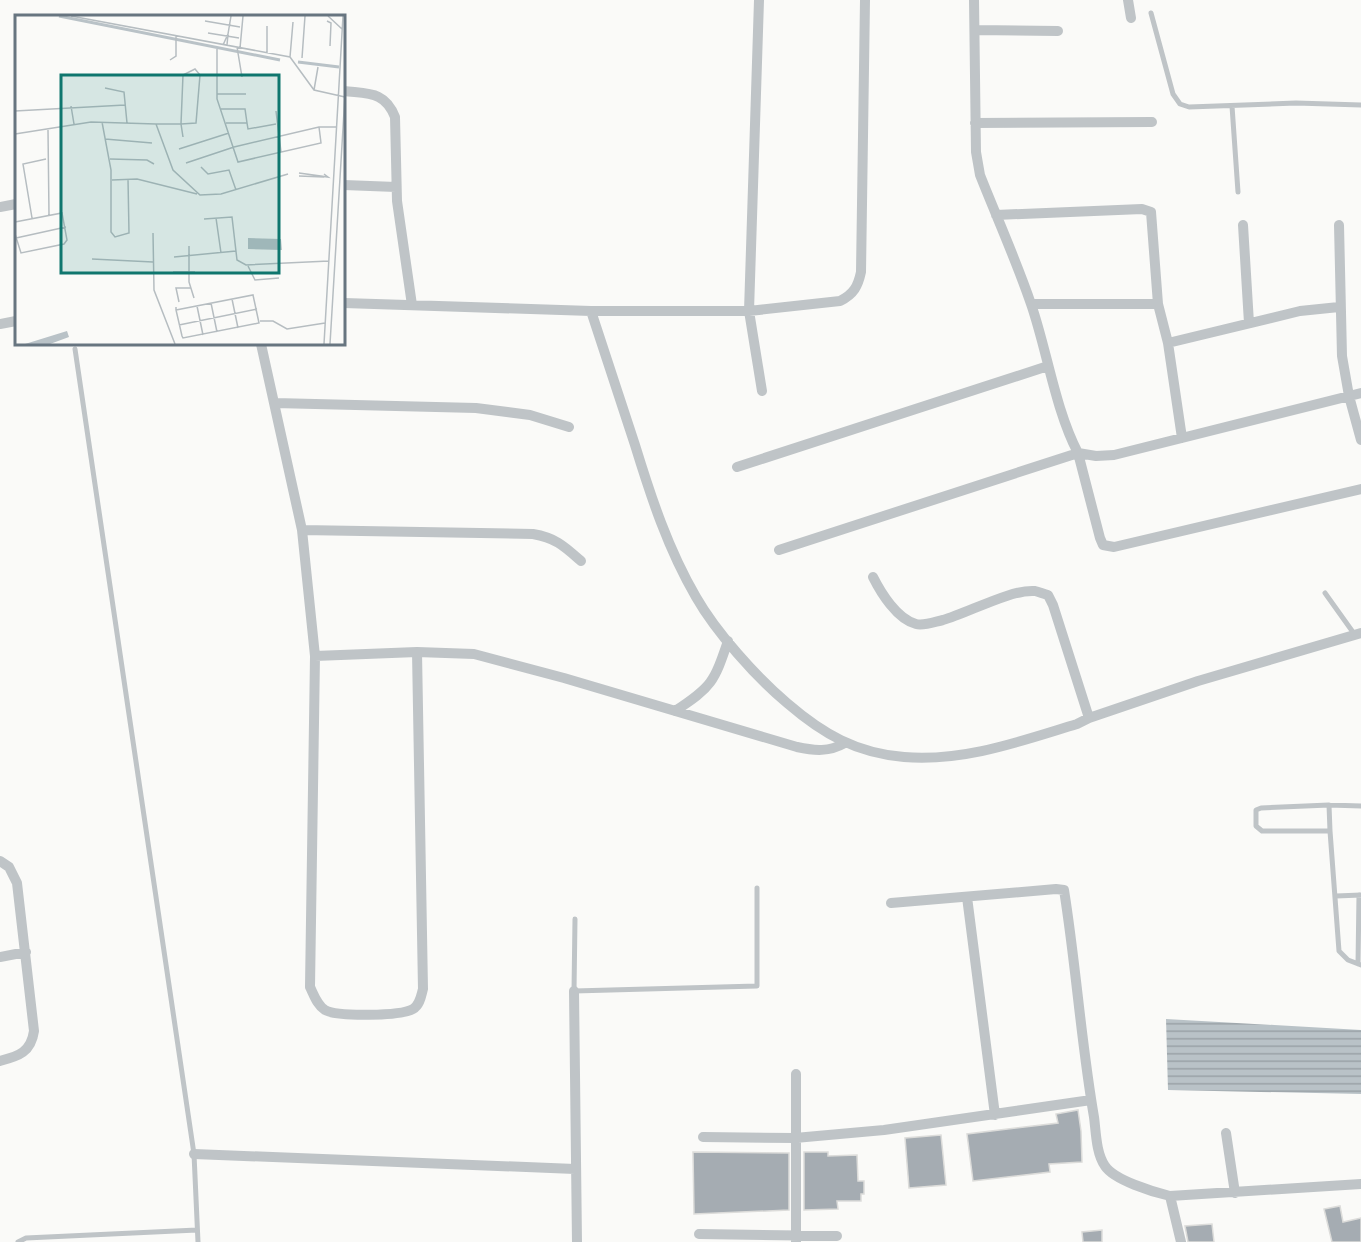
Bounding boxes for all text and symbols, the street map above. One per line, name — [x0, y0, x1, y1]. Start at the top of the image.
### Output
inset map — [15, 15, 345, 345]

